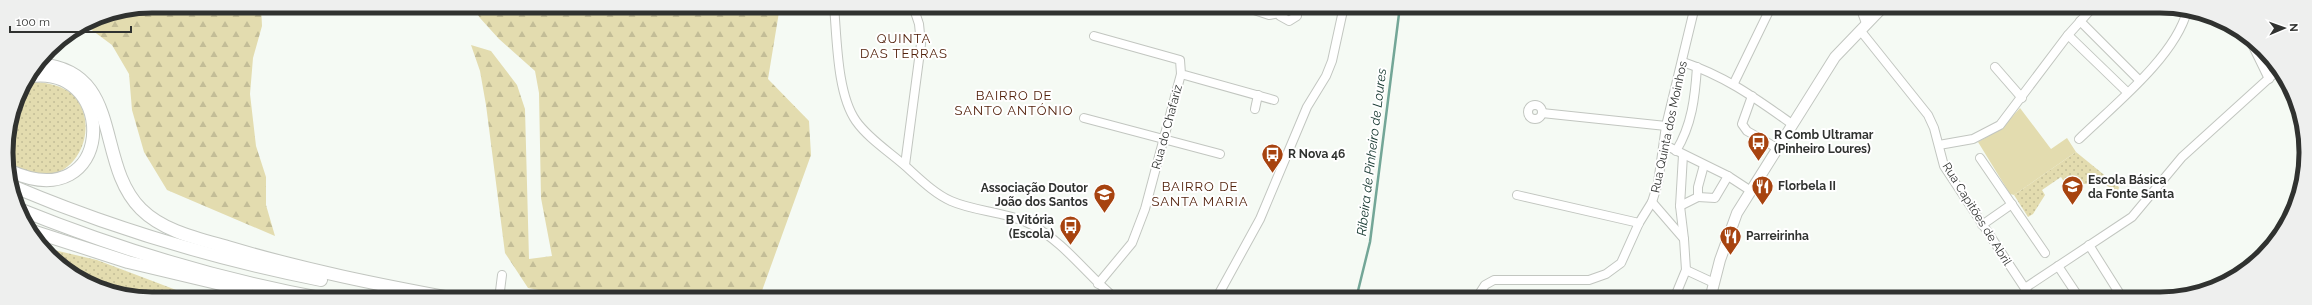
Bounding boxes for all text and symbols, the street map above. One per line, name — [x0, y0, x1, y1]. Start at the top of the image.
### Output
scale bar — [10, 8, 131, 34]
north arrow — [2264, 8, 2304, 48]
text: 100 m — [16, 15, 50, 29]
text: N — [2287, 23, 2300, 32]
district label: QUINTA DAS TERRAS — [860, 31, 948, 61]
street label: Rua Quinta dos Moinhos — [1648, 60, 1690, 194]
water label: Ribeira de Pinheiro de Loures — [1354, 68, 1389, 237]
street label: Rua do Chafariz — [1149, 83, 1185, 171]
district label: BAIRRO DE SANTO ANTÓNIO — [954, 88, 1074, 118]
place label: R Comb Ultramar (Pinheiro Loures) — [1774, 128, 1874, 156]
bus stop icon: R Comb Ultramar (Pinheiro Loures) — [1746, 129, 1772, 162]
bus stop icon: R Nova 46 — [1260, 141, 1286, 174]
place label: R Nova 46 — [1288, 147, 1345, 161]
street label: Rua Capitões de Abril — [1940, 160, 2015, 269]
restaurant icon: Florbela II — [1750, 173, 1776, 206]
place label: Escola Básica da Fonte Santa — [2088, 173, 2174, 201]
school or university icon: Escola Básica da Fonte Santa — [2060, 174, 2086, 207]
district label: BAIRRO DE SANTA MARIA — [1152, 179, 1248, 209]
place label: Florbela II — [1778, 179, 1836, 193]
place label: Associação Doutor João dos Santos — [981, 181, 1088, 209]
school or university icon: Associação Doutor João dos Santos — [1091, 182, 1117, 215]
place label: B Vitória (Escola) — [1006, 213, 1054, 241]
bus stop icon: B Vitória (Escola) — [1057, 214, 1083, 247]
restaurant icon: Parreirinha — [1717, 223, 1743, 256]
place label: Parreirinha — [1746, 229, 1809, 243]

